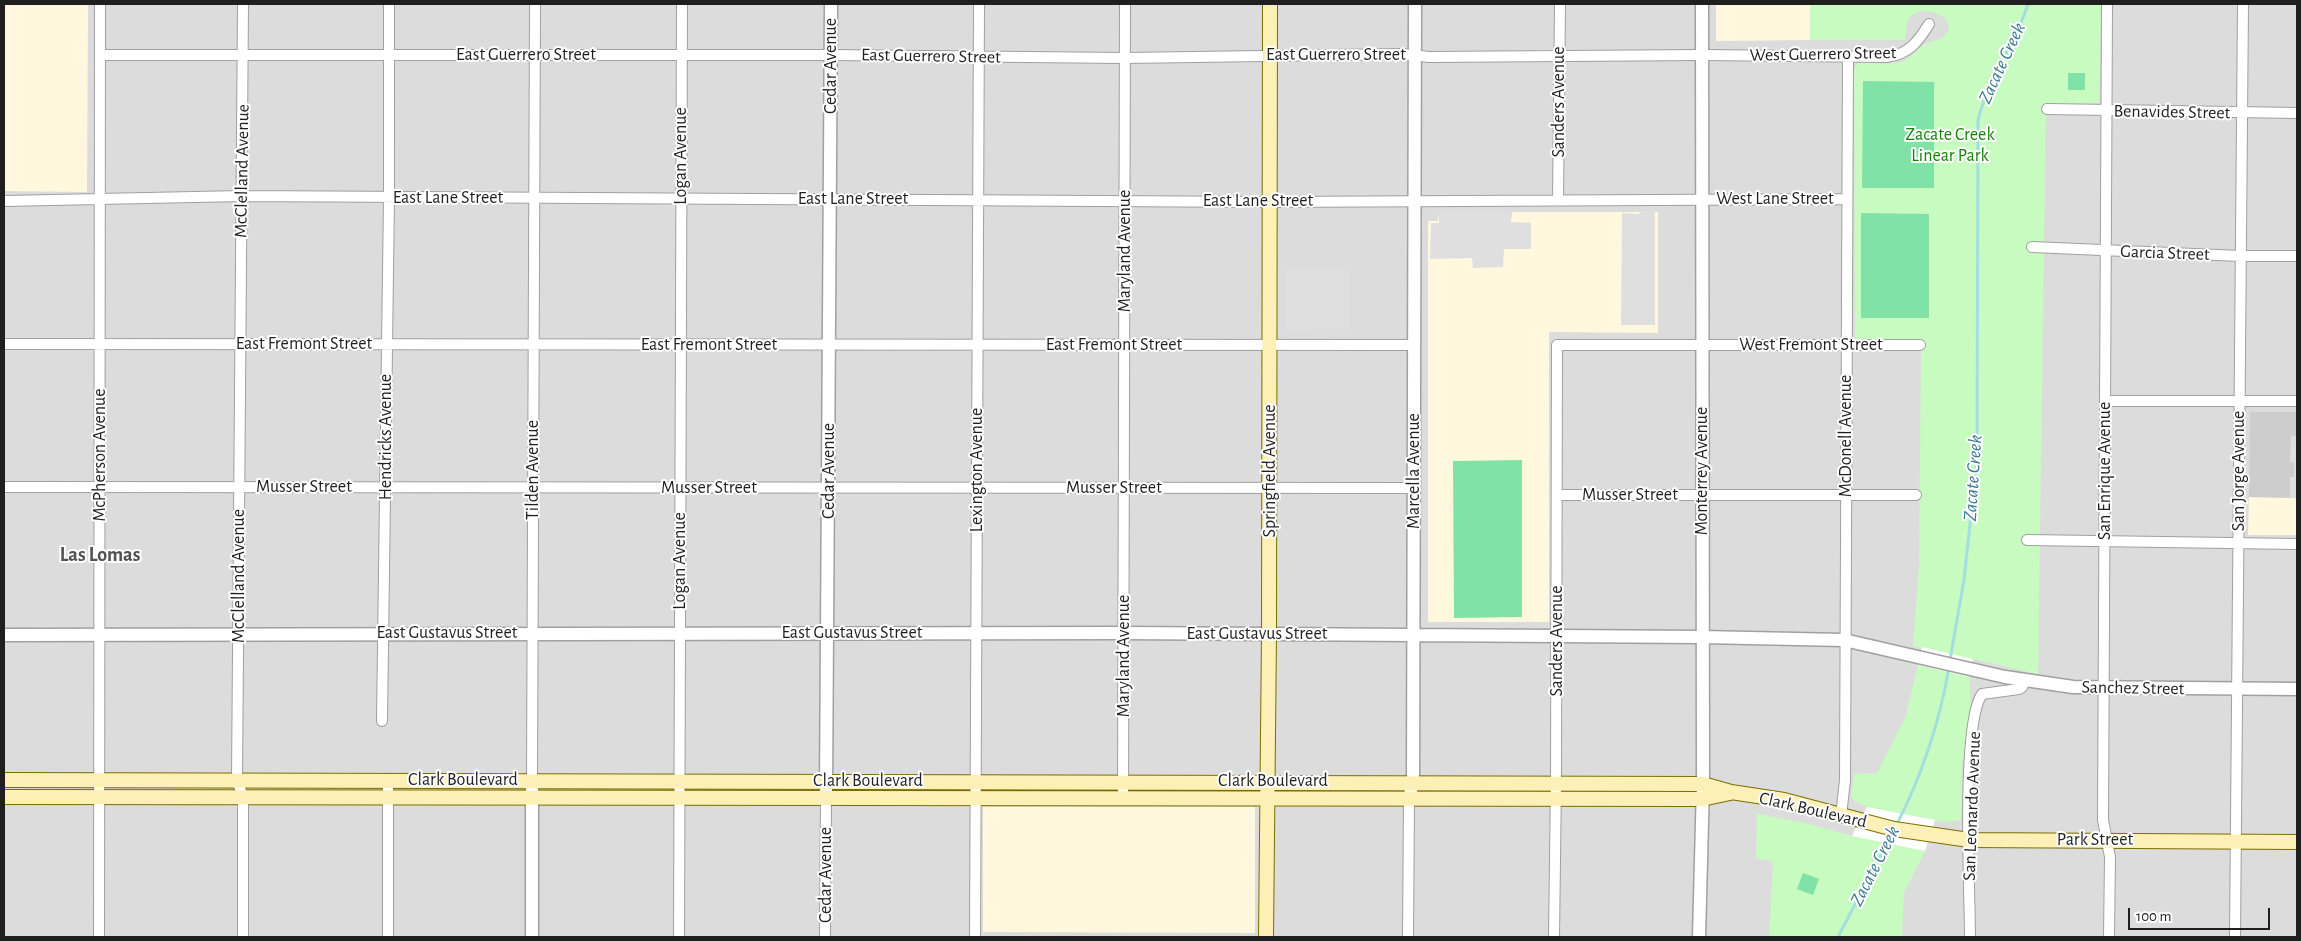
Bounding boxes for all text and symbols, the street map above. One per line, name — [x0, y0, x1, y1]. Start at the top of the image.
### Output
street label: Cedar Avenue — [820, 18, 842, 114]
water label: Zacate Creek — [1973, 19, 2031, 107]
street label: West Guerrero Street — [1749, 42, 1897, 66]
street label: East Guerrero Street — [456, 44, 596, 66]
street label: East Guerrero Street — [861, 44, 1001, 68]
street label: East Guerrero Street — [1266, 44, 1406, 66]
street label: Sanders Avenue — [1548, 46, 1570, 158]
street label: Benavides Street — [2113, 100, 2231, 124]
street label: McClelland Avenue — [230, 104, 254, 238]
street label: Logan Avenue — [670, 107, 692, 205]
park label: Zacate Creek Linear Park — [1905, 124, 1995, 166]
street label: East Lane Street — [393, 187, 503, 209]
street label: East Lane Street — [798, 188, 908, 210]
street label: West Lane Street — [1716, 188, 1834, 210]
street label: Maryland Avenue — [1114, 190, 1136, 312]
street label: East Lane Street — [1203, 190, 1313, 212]
street label: Garcia Street — [2120, 241, 2210, 265]
street label: East Fremont Street — [236, 333, 372, 355]
street label: East Fremont Street — [641, 334, 777, 356]
street label: East Fremont Street — [1046, 334, 1182, 356]
street label: West Fremont Street — [1739, 334, 1883, 356]
street label: Hendricks Avenue — [375, 374, 397, 500]
street label: McDonell Avenue — [1835, 375, 1857, 497]
street label: McPherson Avenue — [89, 388, 111, 522]
street label: San Enrique Avenue — [2094, 402, 2116, 540]
street label: Springfield Avenue — [1259, 404, 1281, 538]
street label: Monterrey Avenue — [1691, 407, 1713, 535]
street label: Lexington Avenue — [966, 408, 988, 532]
street label: San Jorge Avenue — [2228, 411, 2250, 531]
street label: Marcella Avenue — [1403, 413, 1425, 529]
street label: Tilden Avenue — [522, 420, 544, 520]
street label: Cedar Avenue — [818, 423, 840, 519]
water label: Zacate Creek — [1959, 434, 1987, 522]
street label: Musser Street — [256, 476, 352, 498]
street label: Musser Street — [661, 477, 757, 499]
street label: Musser Street — [1066, 477, 1162, 499]
street label: Musser Street — [1582, 484, 1678, 506]
street label: McClelland Avenue — [228, 509, 250, 643]
street label: Logan Avenue — [669, 512, 691, 610]
district label: Las Lomas — [60, 543, 140, 567]
street label: Sanders Avenue — [1546, 585, 1568, 697]
street label: Maryland Avenue — [1113, 595, 1135, 717]
street label: East Gustavus Street — [377, 622, 517, 644]
street label: East Gustavus Street — [782, 622, 922, 644]
street label: East Gustavus Street — [1187, 623, 1327, 645]
street label: Sanchez Street — [2081, 676, 2185, 700]
street label: San Leonardo Avenue — [1959, 731, 1985, 881]
street label: Clark Boulevard — [408, 769, 518, 791]
street label: Clark Boulevard — [813, 770, 923, 792]
street label: Clark Boulevard — [1218, 770, 1328, 792]
street label: Clark Boulevard — [1757, 787, 1869, 833]
water label: Zacate Creek — [1845, 822, 1905, 910]
street label: Cedar Avenue — [815, 827, 837, 923]
street label: Park Street — [2057, 829, 2133, 851]
scale bar — [2131, 898, 2274, 930]
text: 100 m — [2136, 909, 2171, 924]

